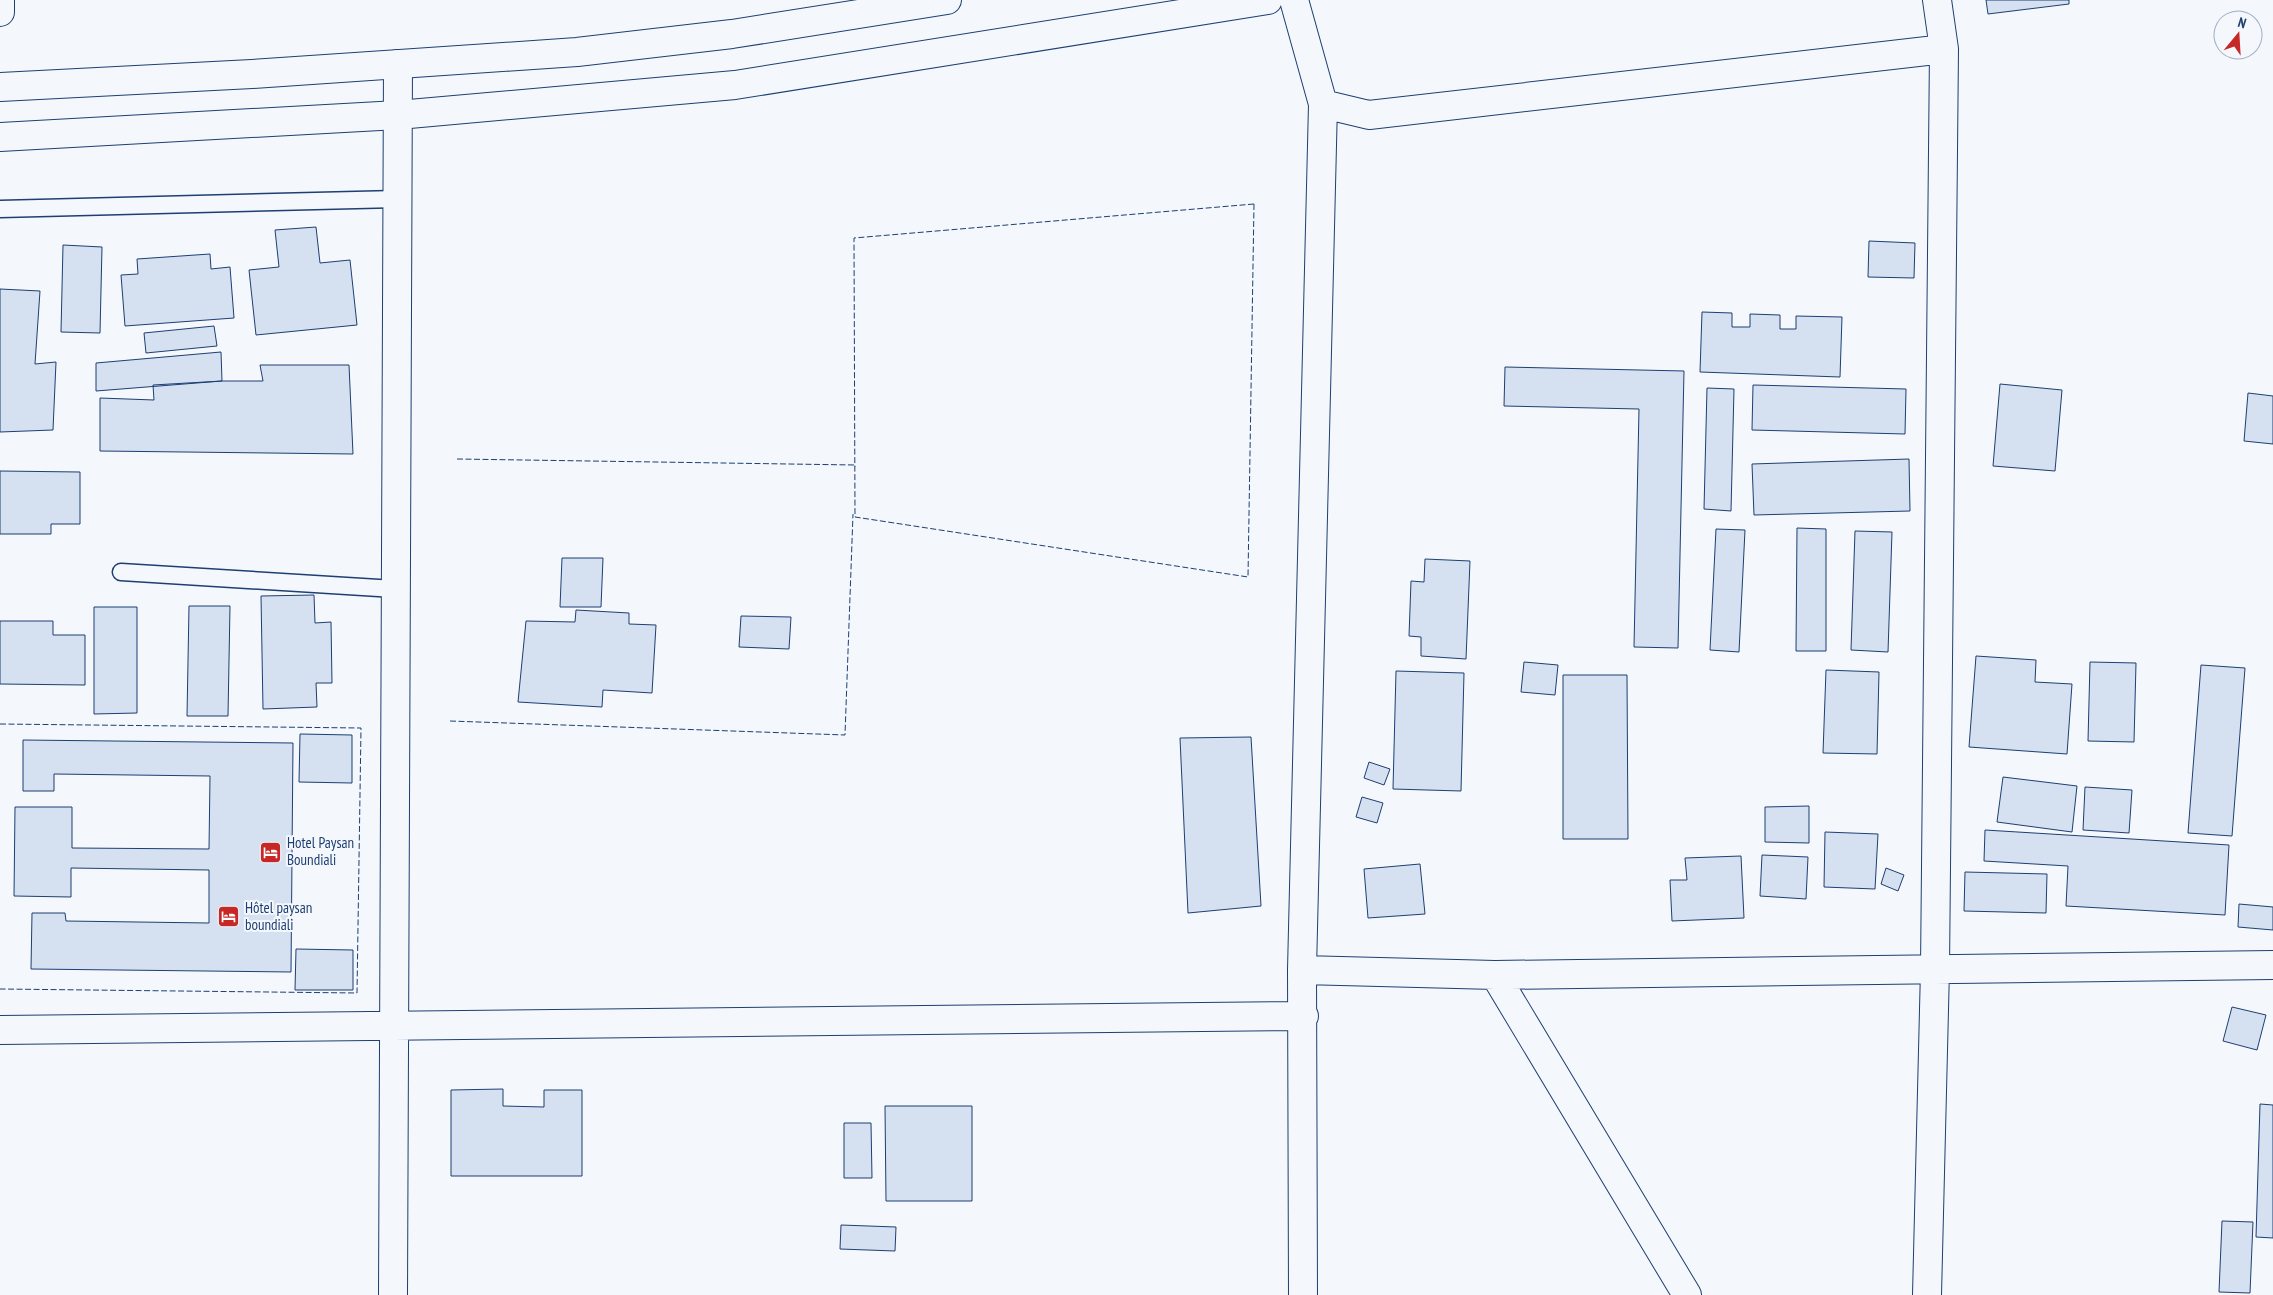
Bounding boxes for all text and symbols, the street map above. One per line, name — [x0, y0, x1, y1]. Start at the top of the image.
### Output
north arrow — [2213, 10, 2263, 60]
text: N — [2236, 13, 2248, 32]
place label: Hotel Paysan Boundiali — [287, 833, 354, 869]
hotel icon: Hotel Paysan Boundiali — [259, 840, 283, 864]
place label: Hôtel paysan boundiali — [245, 898, 312, 934]
hotel icon: Hôtel paysan boundiali — [217, 905, 241, 929]

